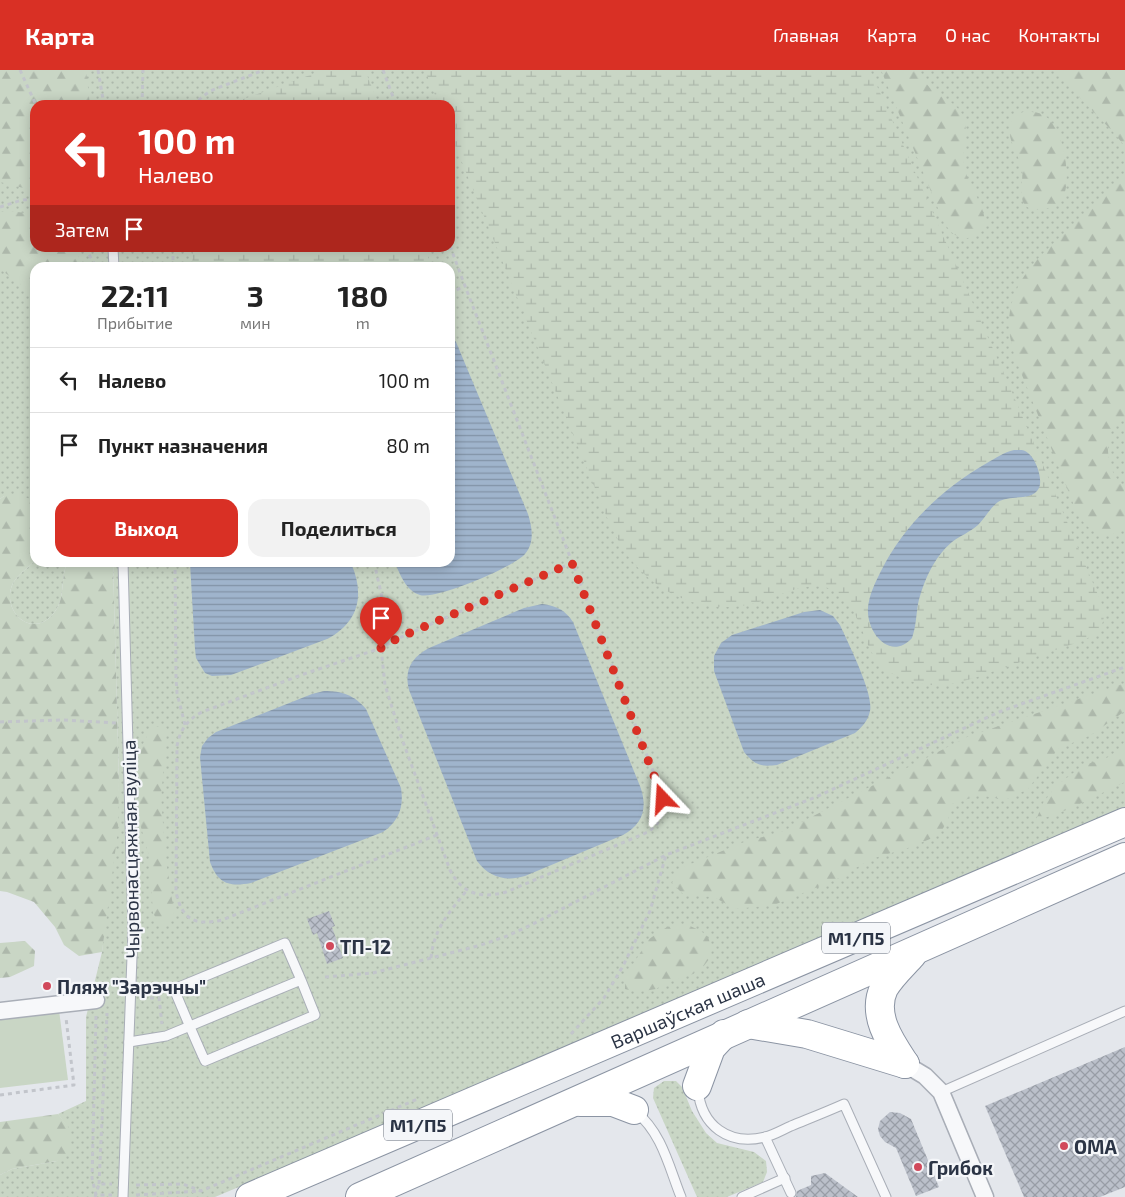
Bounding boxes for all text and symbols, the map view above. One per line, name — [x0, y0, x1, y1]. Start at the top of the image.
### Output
text: Карта — [25, 21, 95, 50]
text: Главная — [773, 24, 839, 46]
text: Карта — [867, 24, 917, 46]
text: О нас — [945, 24, 990, 46]
text: Контакты — [1018, 24, 1100, 46]
text: 100 m — [138, 119, 236, 161]
icon: left — [55, 120, 120, 185]
text: Налево — [138, 161, 214, 187]
icon: arrive — [120, 215, 148, 243]
text: Затем — [55, 218, 110, 241]
text: 22:11 — [101, 277, 169, 313]
text: 3 — [247, 277, 264, 313]
text: 180 — [337, 277, 388, 313]
text: Прибытие — [97, 313, 173, 332]
text: мин — [240, 313, 271, 332]
text: m — [356, 313, 370, 332]
icon: left — [55, 366, 83, 394]
text: Налево — [98, 369, 166, 392]
text: 100 m — [379, 369, 430, 392]
icon: arrive — [55, 431, 83, 459]
text: Пункт назначения — [98, 434, 268, 457]
text: 80 m — [386, 434, 430, 457]
button: Выход — [55, 499, 238, 557]
button: Поделиться — [248, 499, 430, 557]
pin — [360, 597, 402, 648]
icon: arrive — [367, 604, 395, 632]
street label: Чырвонасцяжная вуліца — [117, 739, 144, 959]
position arrow — [636, 772, 688, 824]
road number: М1/П5 — [822, 922, 890, 954]
place label: ТП-12 — [340, 935, 391, 958]
marker: ТП-12 — [324, 940, 336, 952]
street label: Варшаўская шаша — [607, 966, 768, 1053]
place label: Пляж "Зарэчны" — [57, 975, 206, 998]
marker: Пляж "Зарэчны" — [41, 980, 53, 992]
road number: М1/П5 — [384, 1110, 452, 1140]
place label: ОМА — [1074, 1135, 1118, 1158]
marker: ОМА — [1058, 1140, 1070, 1152]
place label: Грибок — [928, 1156, 993, 1179]
marker: Грибок — [912, 1161, 924, 1173]

